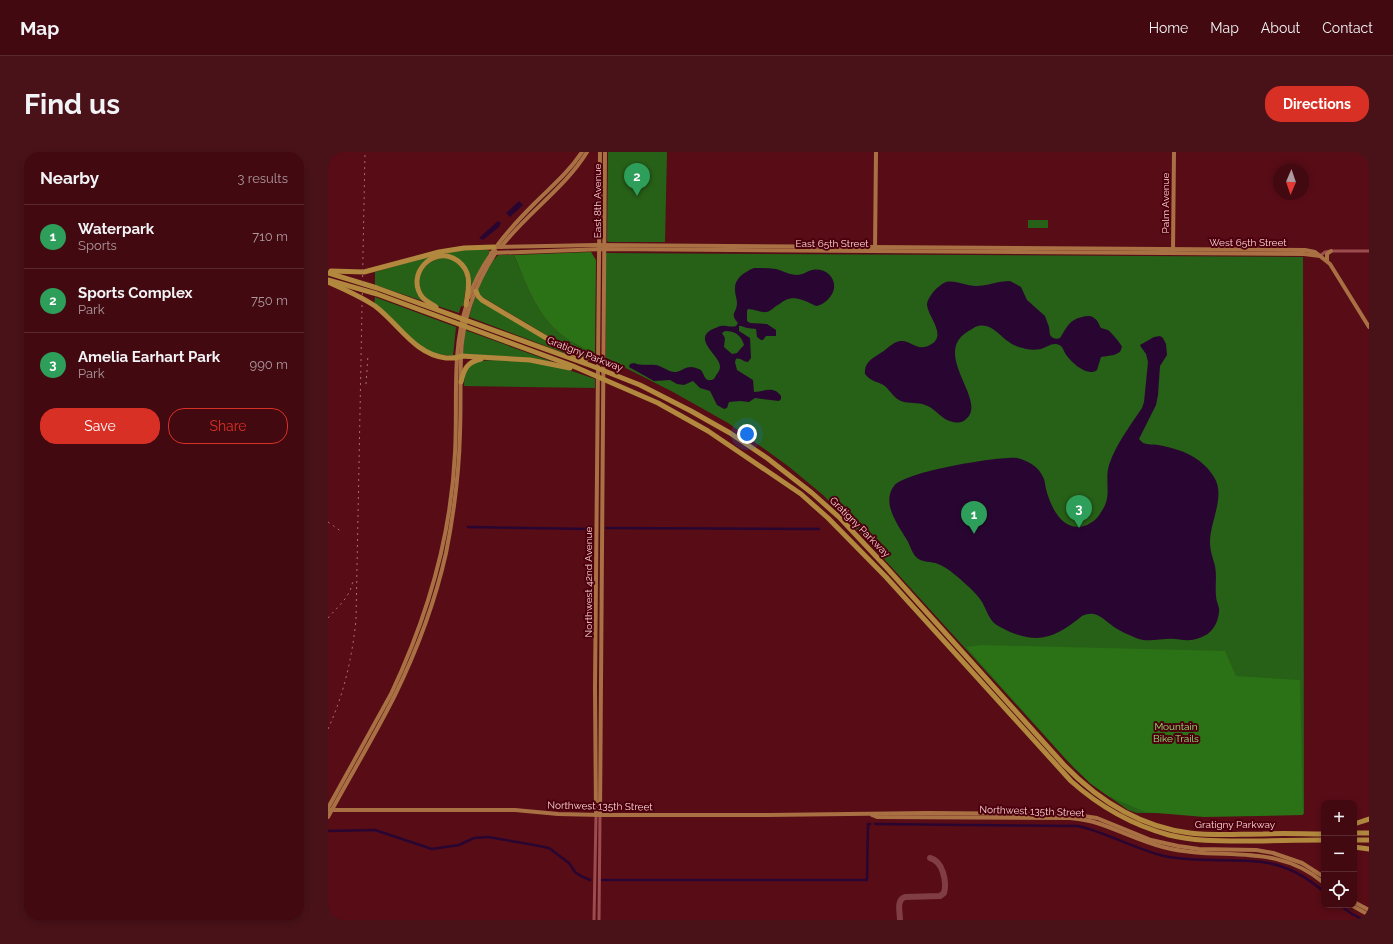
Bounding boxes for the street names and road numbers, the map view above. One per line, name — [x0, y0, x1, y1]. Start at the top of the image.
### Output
street label: East 8th Avenue — [592, 164, 603, 238]
street label: Palm Avenue — [1160, 172, 1171, 233]
street label: West 65th Street — [1209, 237, 1287, 248]
street label: East 65th Street — [795, 238, 869, 249]
street label: Gratigny Parkway — [546, 334, 625, 374]
street label: Gratigny Parkway — [828, 495, 893, 560]
street label: Northwest 42nd Avenue — [583, 526, 594, 637]
street label: Northwest 135th Street — [547, 800, 653, 812]
street label: Northwest 135th Street — [979, 804, 1085, 818]
street label: Gratigny Parkway — [1195, 819, 1276, 830]

